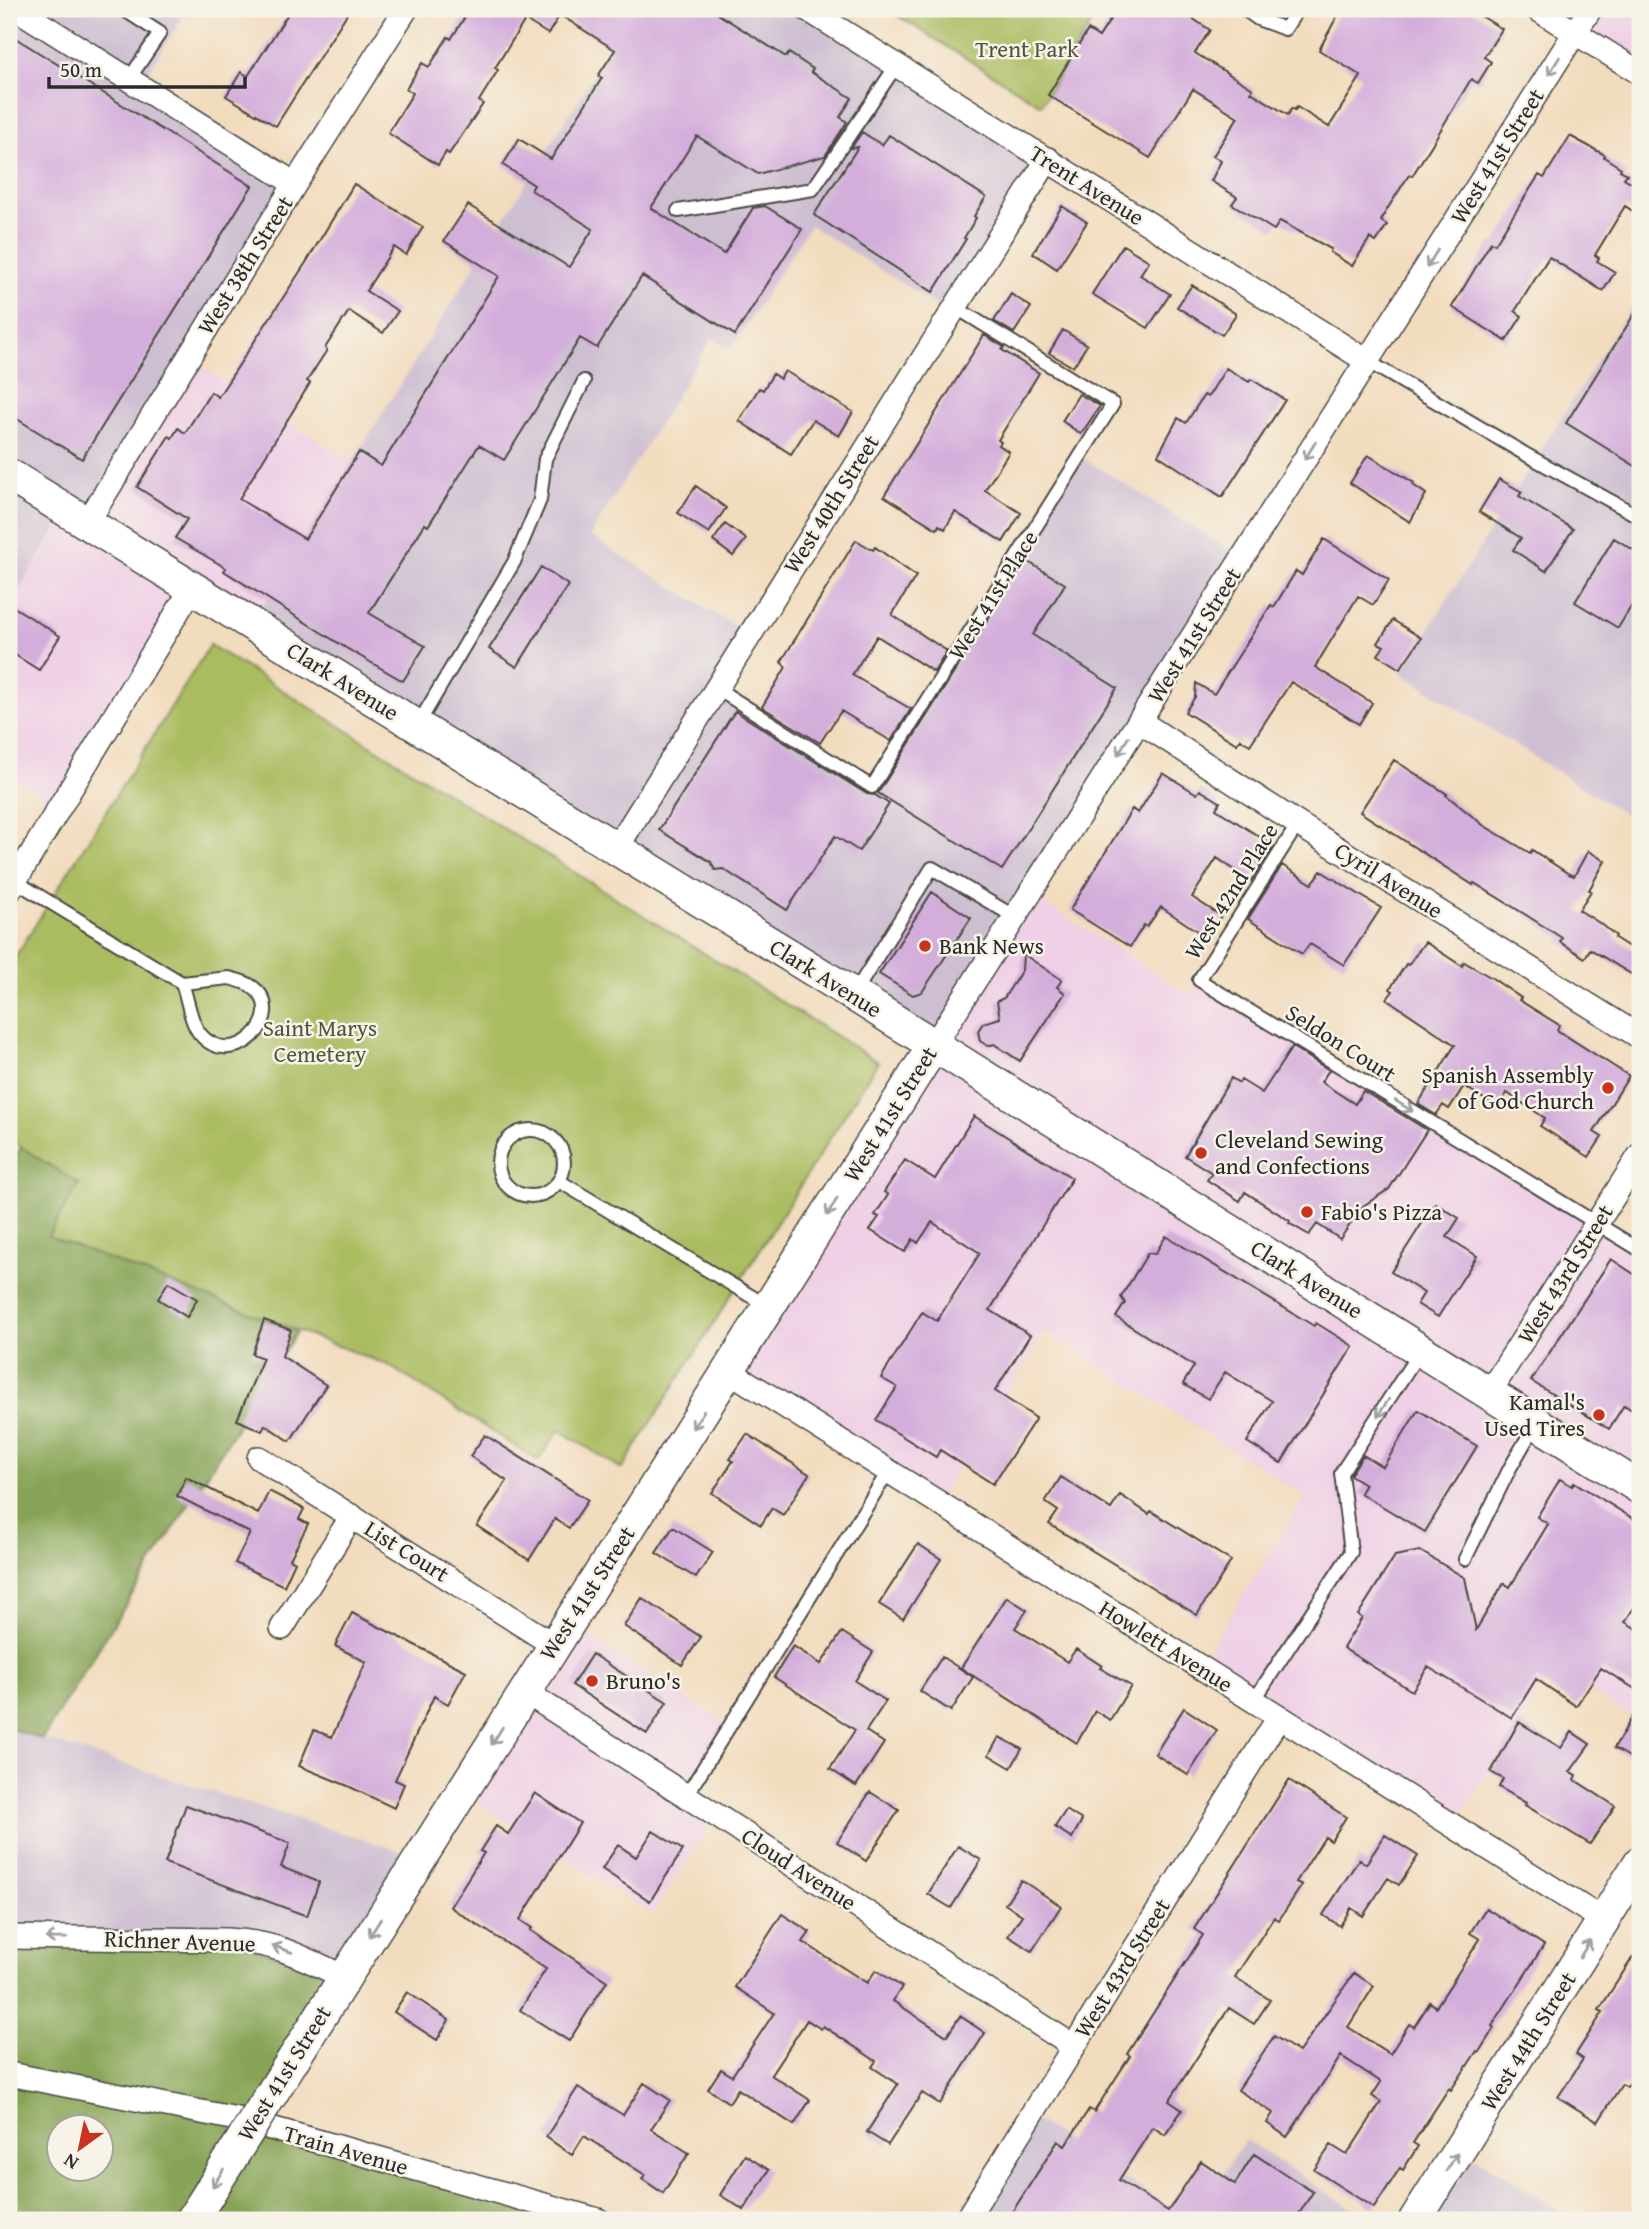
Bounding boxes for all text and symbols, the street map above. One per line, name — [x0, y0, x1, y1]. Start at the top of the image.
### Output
park label: Trent Park — [975, 32, 1079, 65]
scale bar — [49, 46, 245, 90]
text: 50 m — [60, 54, 102, 85]
one-way arrow — [1546, 56, 1560, 76]
street label: West 41st Street — [1442, 82, 1551, 230]
street label: Trent Avenue — [1024, 136, 1151, 233]
street label: West 38th Street — [189, 189, 300, 341]
one-way arrow — [1425, 248, 1439, 268]
street label: West 40th Street — [775, 428, 886, 580]
one-way arrow — [1303, 440, 1317, 460]
street label: West 41st Place — [940, 524, 1045, 666]
street label: West 41st Street — [1139, 561, 1248, 709]
street label: Clark Avenue — [281, 633, 406, 728]
one-way arrow — [1116, 736, 1130, 756]
street label: West 42nd Place — [1176, 816, 1286, 965]
street label: Cyril Avenue — [1329, 833, 1450, 926]
place label: Bank News — [939, 929, 1044, 962]
street label: Clark Avenue — [764, 930, 889, 1025]
marker: Bank News — [917, 938, 933, 954]
street label: Seldon Court — [1280, 996, 1403, 1090]
park label: Saint Marys Cemetery — [263, 1011, 377, 1070]
street label: West 41st Street — [835, 1040, 944, 1188]
place label: Spanish Assembly of God Church — [1421, 1058, 1595, 1117]
marker: Spanish Assembly of God Church — [1600, 1080, 1616, 1096]
one-way arrow — [1393, 1099, 1413, 1113]
place label: Cleveland Sewing and Confections — [1215, 1123, 1384, 1182]
marker: Cleveland Sewing and Confections — [1193, 1145, 1209, 1161]
place label: Fabio's Pizza — [1321, 1195, 1442, 1228]
one-way arrow — [825, 1196, 839, 1216]
street label: West 43rd Street — [1509, 1198, 1621, 1350]
marker: Fabio's Pizza — [1299, 1204, 1315, 1220]
street label: Clark Avenue — [1245, 1231, 1370, 1326]
place label: Kamal's Used Tires — [1484, 1385, 1585, 1444]
one-way arrow — [1376, 1398, 1390, 1417]
marker: Kamal's Used Tires — [1591, 1407, 1607, 1423]
one-way arrow — [691, 1410, 706, 1429]
street label: List Court — [359, 1512, 456, 1590]
street label: West 41st Street — [531, 1519, 642, 1666]
street label: Howlett Avenue — [1093, 1591, 1240, 1700]
place label: Bruno's — [606, 1664, 681, 1697]
marker: Bruno's — [584, 1673, 600, 1689]
one-way arrow — [489, 1725, 503, 1745]
street label: Cloud Avenue — [735, 1819, 863, 1918]
street label: West 43rd Street — [1066, 1892, 1178, 2044]
one-way arrow — [368, 1918, 383, 1937]
street label: Richner Avenue — [104, 1921, 256, 1960]
one-way arrow — [45, 1931, 68, 1945]
one-way arrow — [1579, 1939, 1593, 1959]
one-way arrow — [272, 1942, 294, 1954]
street label: West 44th Street — [1472, 1965, 1583, 2117]
street label: West 41st Street — [229, 1999, 338, 2147]
north arrow — [46, 2114, 116, 2184]
street label: Train Avenue — [280, 2116, 412, 2183]
text: N — [58, 2147, 84, 2177]
one-way arrow — [1445, 2153, 1459, 2173]
one-way arrow — [211, 2168, 226, 2187]

